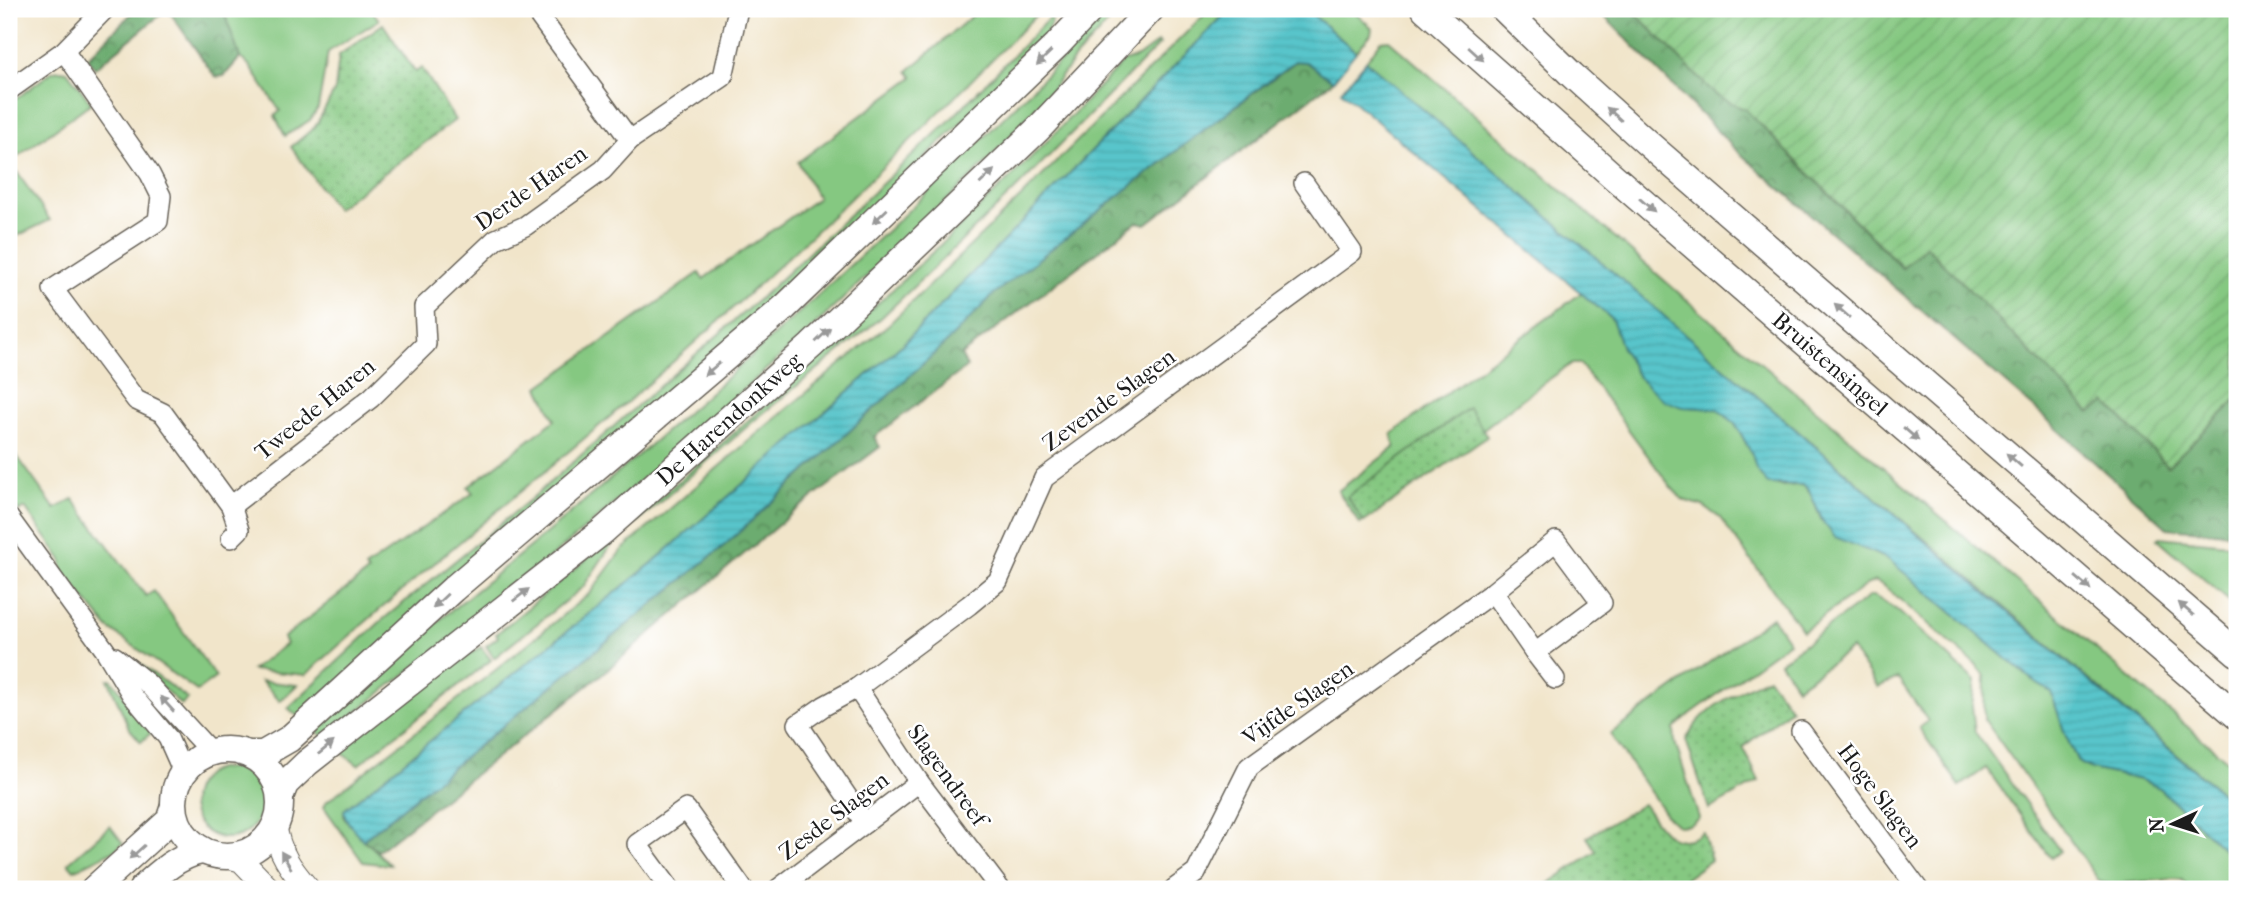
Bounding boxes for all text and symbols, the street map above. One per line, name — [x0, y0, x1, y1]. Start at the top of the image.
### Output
one-way arrow — [1467, 46, 1485, 62]
one-way arrow — [1035, 49, 1052, 66]
one-way arrow — [1606, 106, 1623, 122]
street label: Derde Haren — [470, 139, 593, 236]
one-way arrow — [978, 170, 995, 186]
one-way arrow — [1638, 197, 1655, 212]
one-way arrow — [872, 207, 889, 223]
one-way arrow — [1833, 304, 1850, 319]
street label: Bruistensingel — [1767, 306, 1894, 422]
one-way arrow — [814, 327, 831, 343]
street label: Zevende Slagen — [1038, 343, 1181, 457]
street label: De Harendonkweg — [651, 346, 808, 491]
street label: Tweede Haren — [250, 352, 381, 466]
one-way arrow — [703, 361, 721, 377]
one-way arrow — [1902, 426, 1920, 442]
one-way arrow — [2005, 453, 2022, 468]
one-way arrow — [2074, 575, 2092, 591]
one-way arrow — [512, 589, 530, 603]
one-way arrow — [431, 593, 449, 609]
one-way arrow — [2177, 602, 2194, 617]
street label: Vijfde Slagen — [1236, 654, 1359, 752]
one-way arrow — [160, 696, 175, 713]
street label: Slagendreef — [901, 719, 995, 834]
street label: Hoge Slagen — [1832, 738, 1928, 854]
one-way arrow — [316, 741, 334, 756]
street label: Zesde Slagen — [774, 766, 895, 866]
north arrow — [2138, 790, 2208, 860]
text: N — [2146, 817, 2169, 833]
one-way arrow — [129, 843, 146, 859]
one-way arrow — [280, 850, 292, 869]

